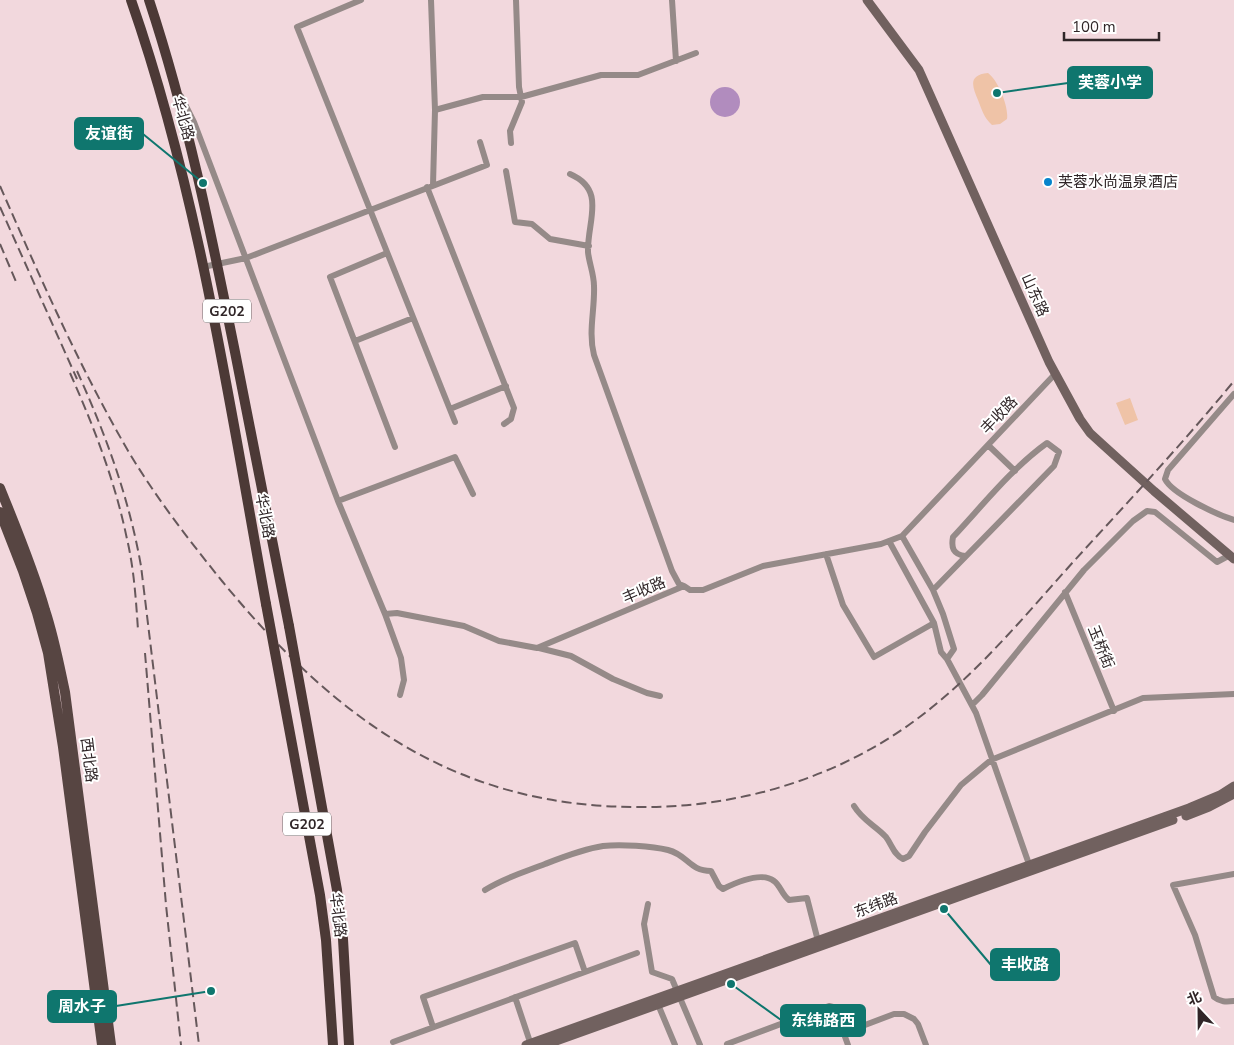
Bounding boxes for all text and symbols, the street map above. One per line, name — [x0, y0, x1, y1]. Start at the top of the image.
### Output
scale bar — [1064, 10, 1159, 42]
text: 100 m — [1072, 17, 1116, 37]
callout: 芙蓉小学 — [1068, 67, 1152, 98]
text: 芙蓉小学 — [1078, 72, 1142, 94]
street label: 华北路 — [167, 94, 199, 142]
callout: 友谊街 — [75, 118, 143, 149]
text: 友谊街 — [85, 123, 133, 145]
place label: 芙蓉水尚温泉酒店 — [1058, 172, 1178, 192]
marker: 芙蓉水尚温泉酒店 — [1042, 176, 1054, 188]
street label: 山东路 — [1017, 270, 1053, 320]
road number: G202 — [203, 300, 251, 322]
street label: 丰收路 — [976, 392, 1022, 438]
street label: 华北路 — [251, 492, 279, 540]
street label: 丰收路 — [619, 572, 669, 608]
street label: 玉桥街 — [1083, 622, 1119, 672]
street label: 西北路 — [76, 736, 102, 784]
road number: G202 — [283, 812, 331, 836]
street label: 东纬路 — [851, 888, 901, 922]
street label: 华北路 — [325, 891, 351, 939]
callout: 丰收路 — [991, 949, 1059, 980]
text: 丰收路 — [1001, 954, 1049, 976]
north arrow — [1174, 985, 1224, 1035]
text: 北 — [1184, 987, 1204, 1010]
callout: 周水子 — [48, 991, 116, 1022]
text: 周水子 — [58, 996, 106, 1018]
callout: 东纬路西 — [781, 1005, 865, 1036]
text: 东纬路西 — [791, 1010, 855, 1032]

